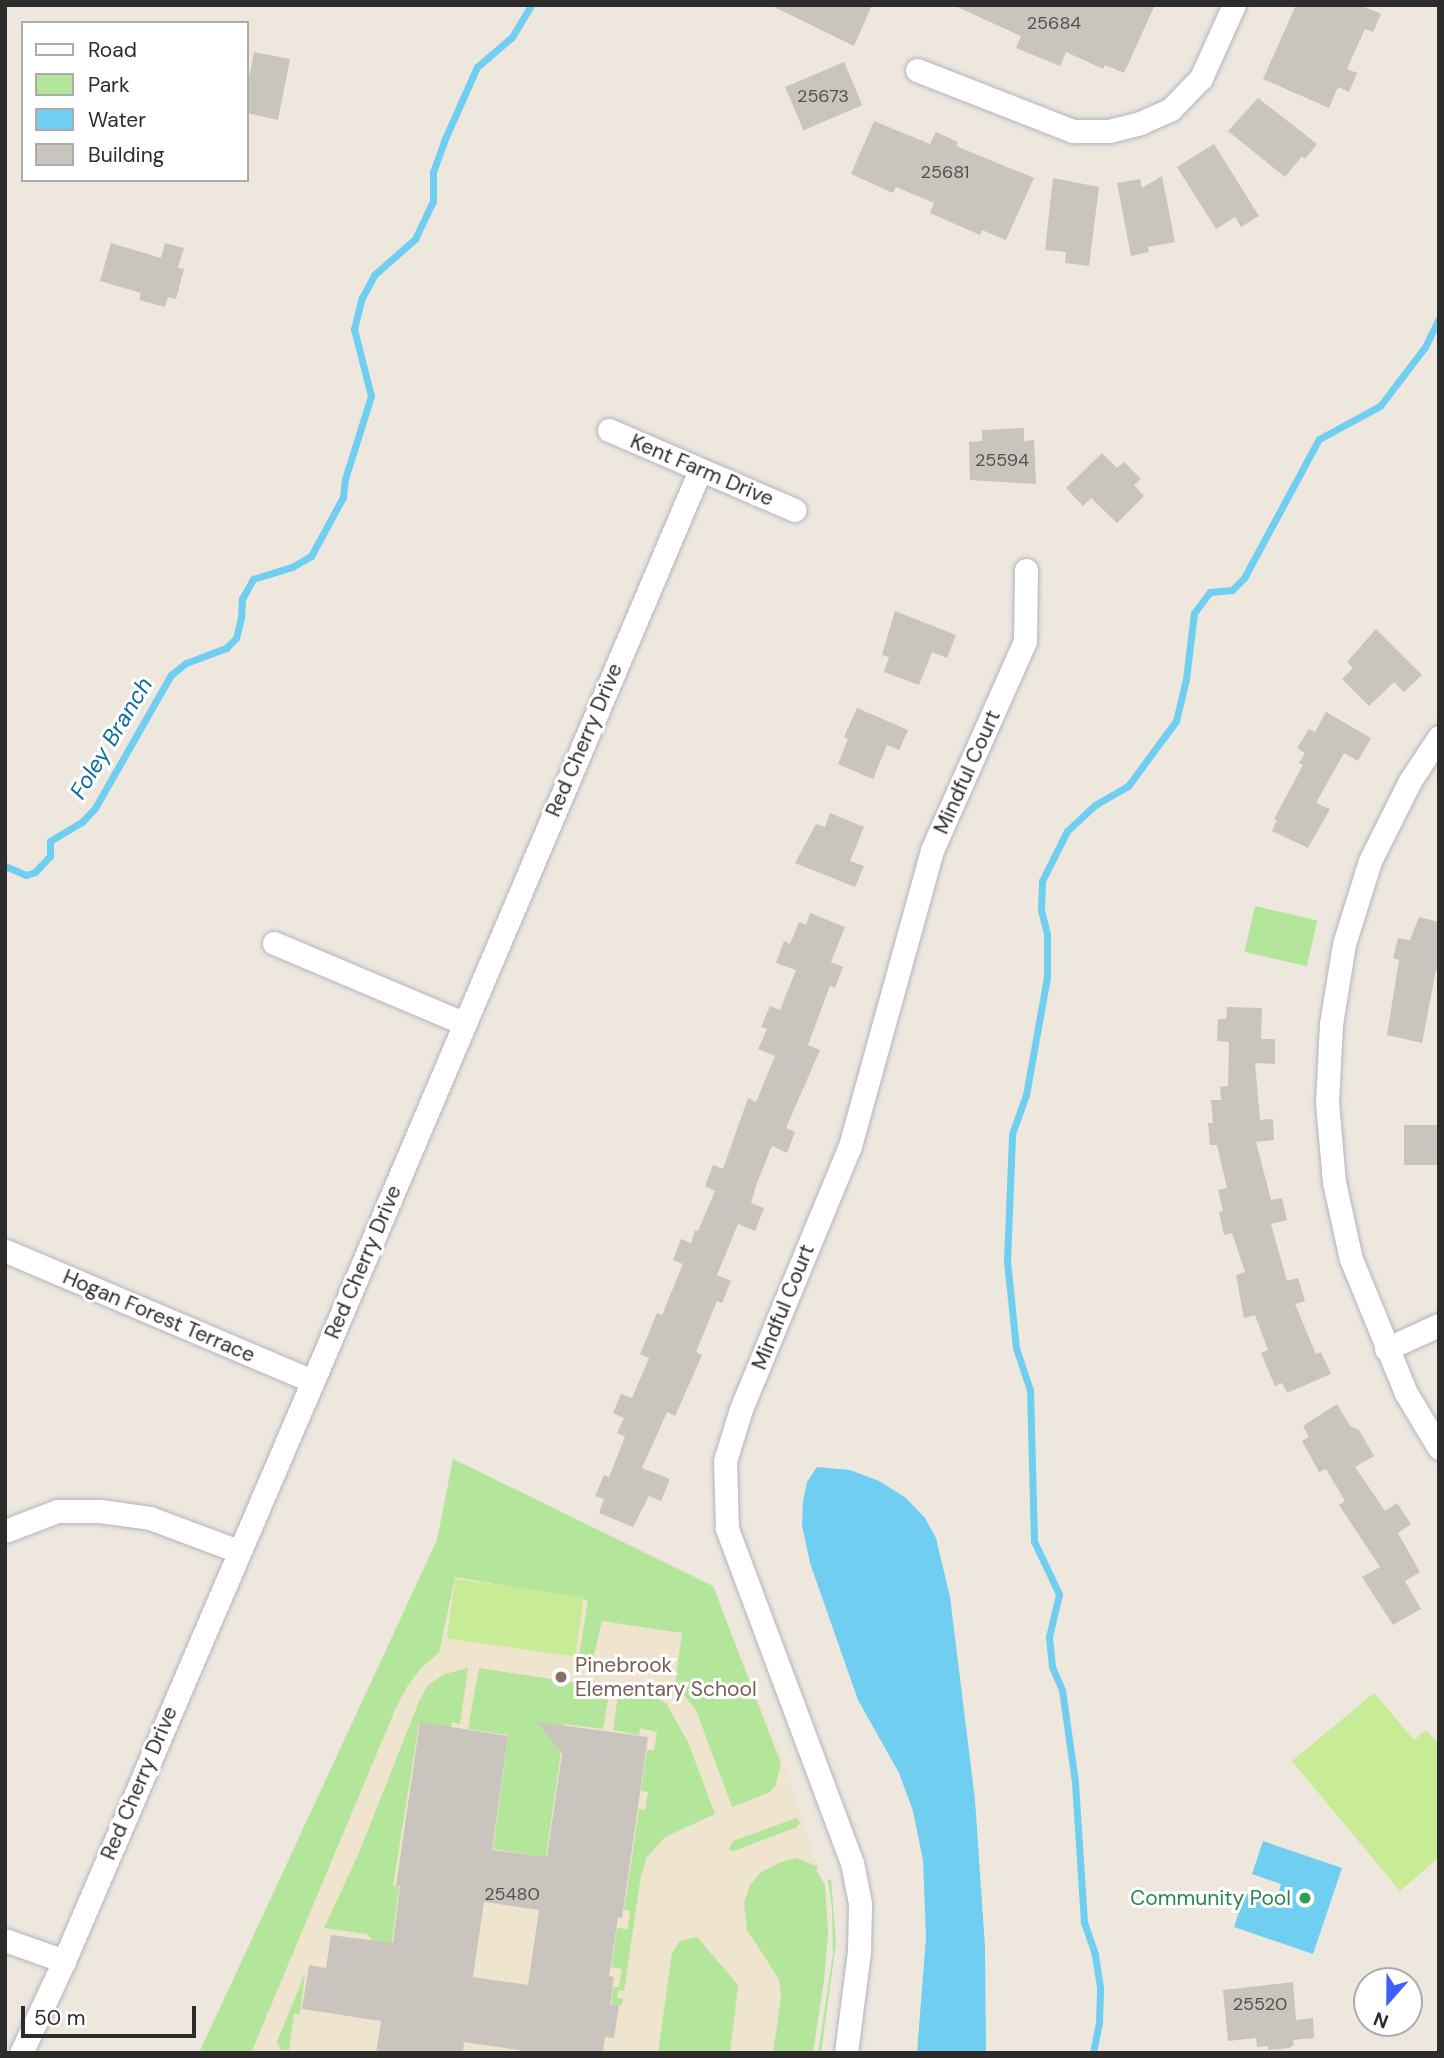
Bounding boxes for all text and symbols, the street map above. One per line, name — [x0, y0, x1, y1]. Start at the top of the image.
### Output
house number: 25684 — [1027, 12, 1081, 34]
legend — [21, 21, 248, 182]
text: Road — [88, 36, 137, 64]
text: Park — [88, 71, 129, 99]
house number: 25673 — [797, 85, 849, 107]
text: Water — [88, 106, 146, 134]
text: Building — [88, 141, 164, 169]
house number: 25681 — [921, 161, 969, 183]
street label: Kent Farm Drive — [627, 428, 777, 512]
house number: 25594 — [975, 449, 1029, 471]
street label: Red Cherry Drive — [540, 660, 628, 820]
water label: Foley Branch — [64, 672, 158, 804]
street label: Mindful Court — [928, 706, 1006, 838]
street label: Red Cherry Drive — [319, 1182, 407, 1342]
street label: Mindful Court — [746, 1241, 820, 1373]
street label: Hogan Forest Terrace — [59, 1264, 259, 1368]
place label: Pinebrook Elementary School — [575, 1652, 757, 1702]
marker: Pinebrook Elementary School — [553, 1669, 569, 1685]
street label: Red Cherry Drive — [95, 1703, 183, 1863]
house number: 25480 — [484, 1883, 540, 1905]
place label: Community Pool — [1130, 1885, 1291, 1911]
marker: Community Pool — [1297, 1890, 1313, 1906]
north arrow — [1353, 1967, 1423, 2037]
scale bar — [24, 1992, 200, 2036]
house number: 25520 — [1233, 1993, 1287, 2015]
text: 50 m — [34, 2004, 85, 2032]
text: N — [1370, 2006, 1392, 2034]

